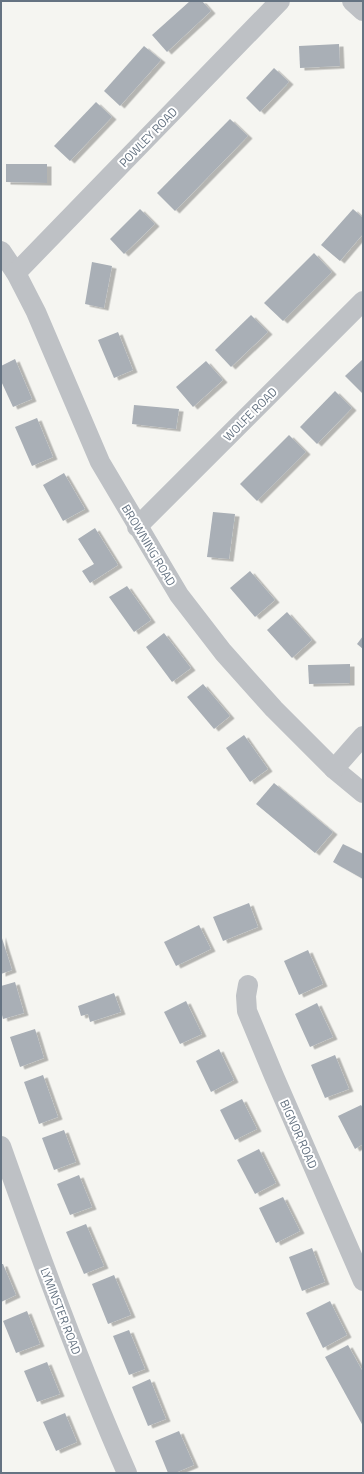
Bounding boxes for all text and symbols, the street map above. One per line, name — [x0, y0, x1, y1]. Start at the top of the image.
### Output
street label: POWLEY ROAD — [114, 102, 182, 171]
street label: WOLFE ROAD — [219, 382, 282, 445]
street label: BROWNING ROAD — [117, 500, 181, 590]
street label: BIGNOR ROAD — [275, 1096, 323, 1172]
street label: LYMINSTER ROAD — [36, 1265, 86, 1358]

